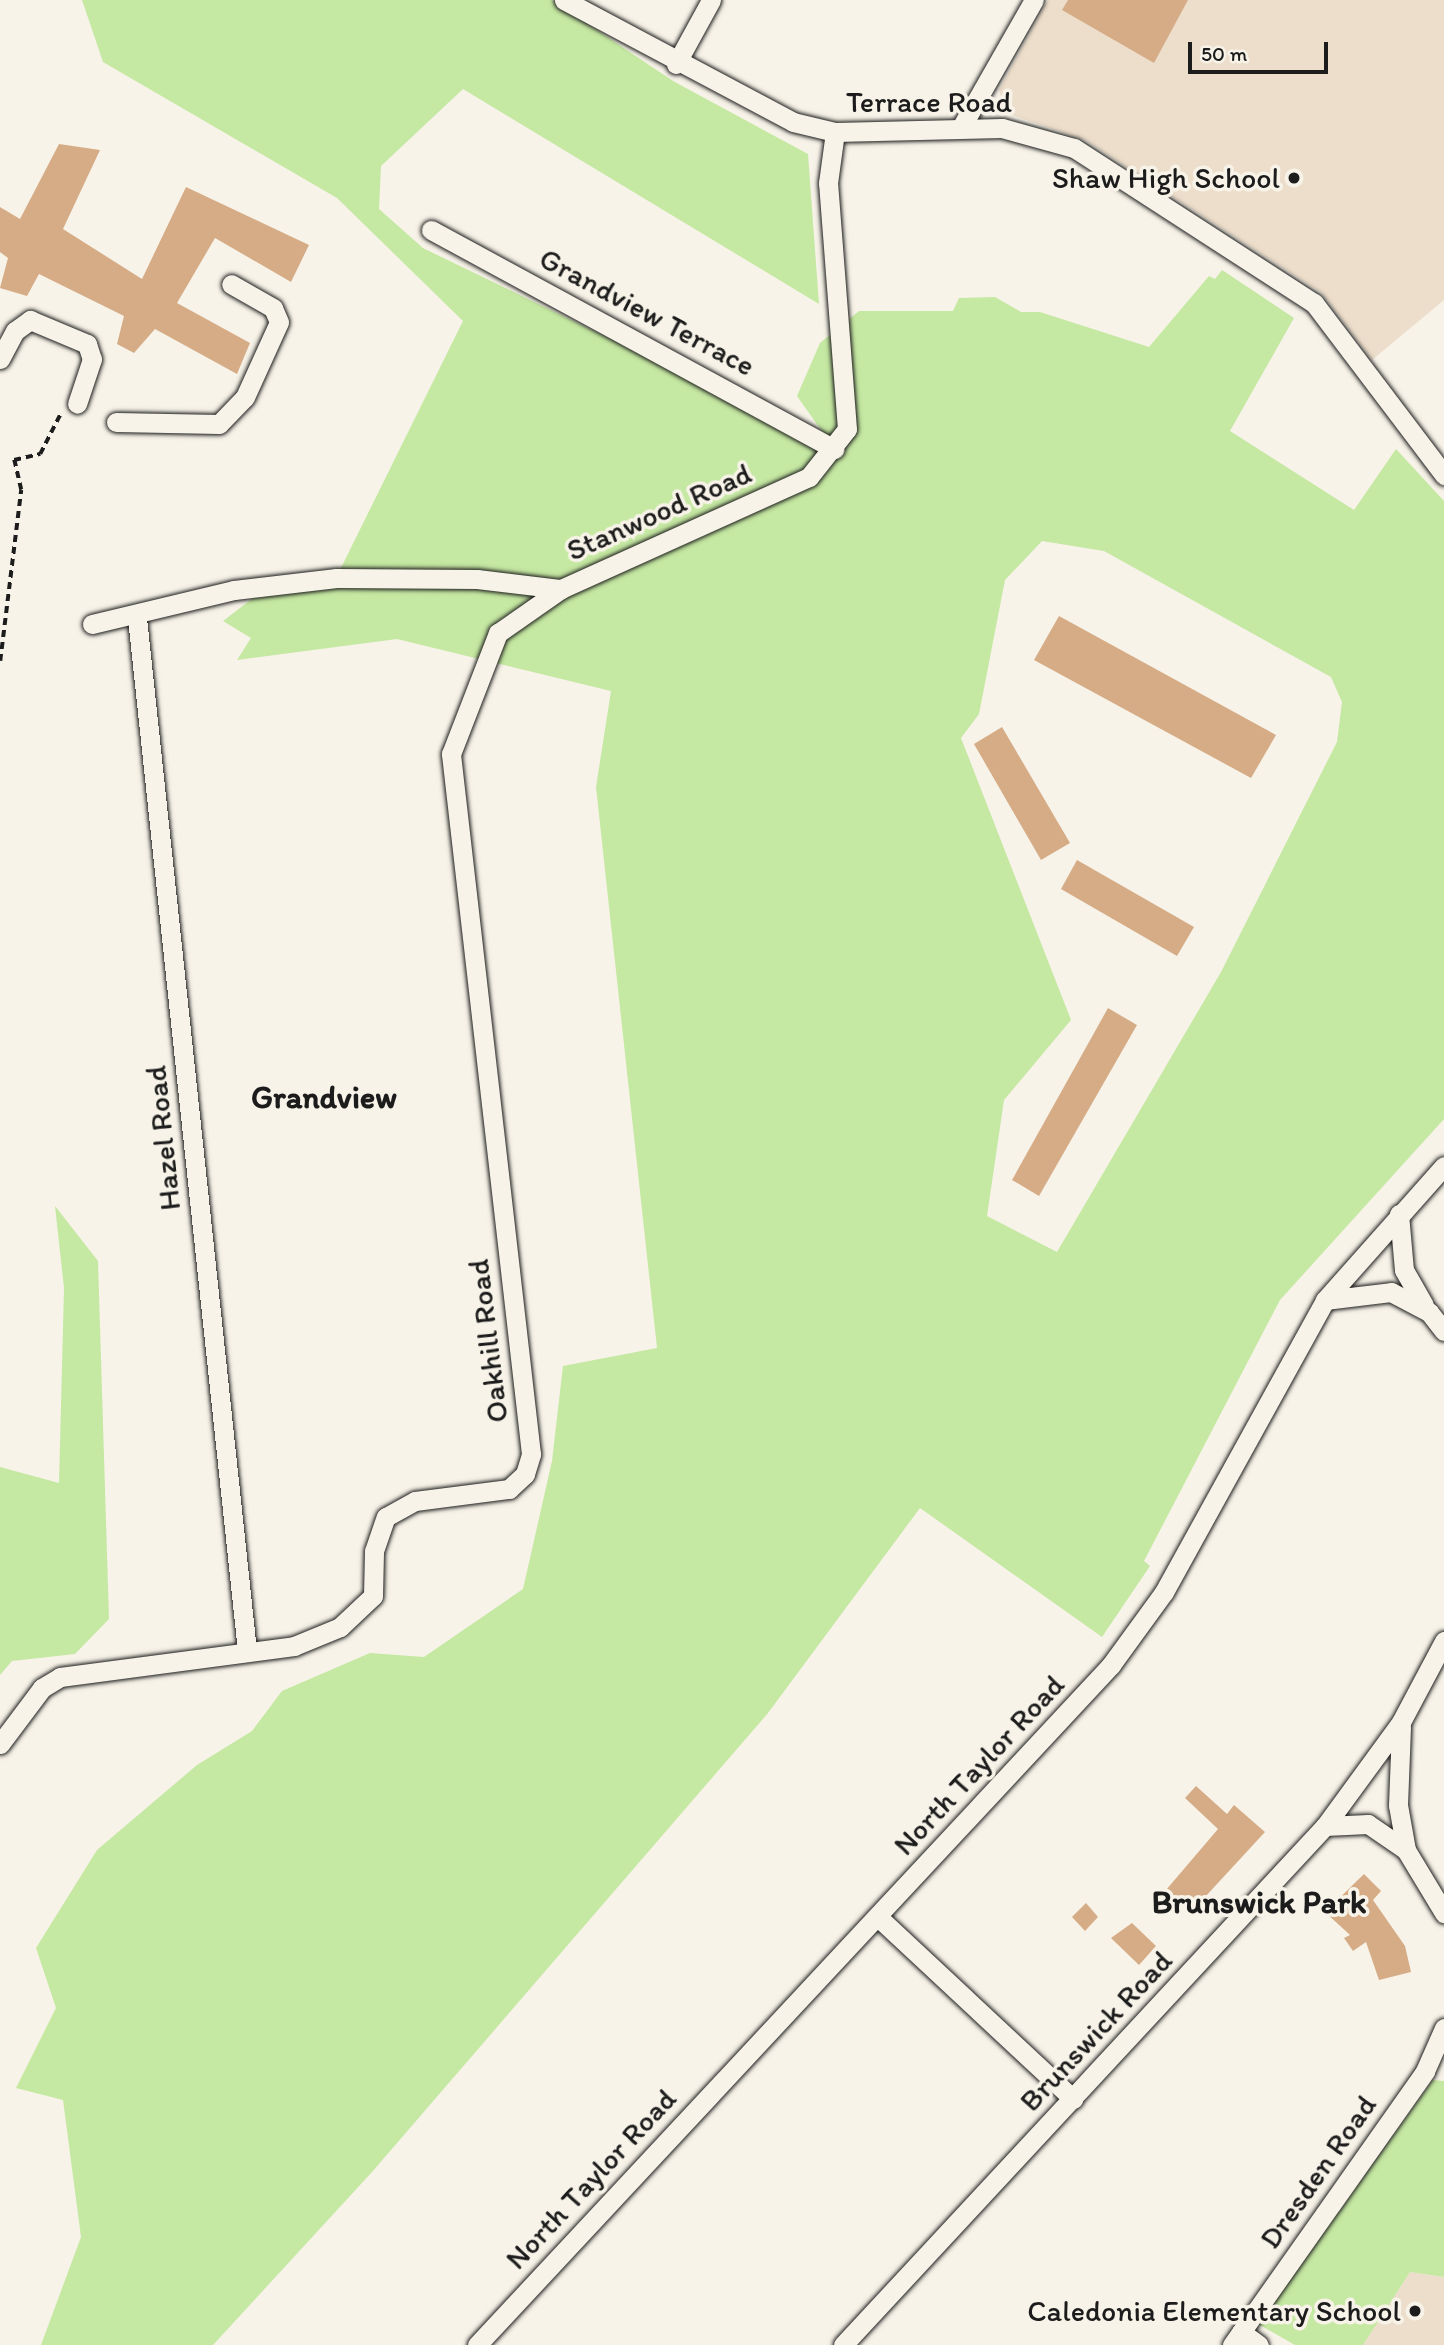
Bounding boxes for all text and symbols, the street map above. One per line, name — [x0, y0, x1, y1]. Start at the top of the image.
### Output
scale bar — [1192, 28, 1332, 72]
text: 50 m — [1201, 41, 1247, 66]
street label: Terrace Road — [846, 84, 1012, 120]
place label: Shaw High School — [1053, 160, 1280, 196]
marker: Shaw High School — [1286, 170, 1302, 186]
street label: Grandview Terrace — [533, 240, 761, 384]
street label: Stanwood Road — [561, 455, 757, 569]
street label: Hazel Road — [138, 1064, 188, 1212]
district label: Grandview — [251, 1078, 397, 1116]
street label: Oakhill Road — [460, 1257, 516, 1425]
street label: North Taylor Road — [887, 1668, 1071, 1862]
district label: Brunswick Park — [1152, 1883, 1366, 1921]
street label: Brunswick Road — [1013, 1943, 1179, 2119]
street label: North Taylor Road — [499, 2082, 683, 2276]
street label: Dresden Road — [1252, 2089, 1384, 2255]
place label: Caledonia Elementary School — [1027, 2293, 1401, 2329]
marker: Caledonia Elementary School — [1407, 2303, 1423, 2319]

